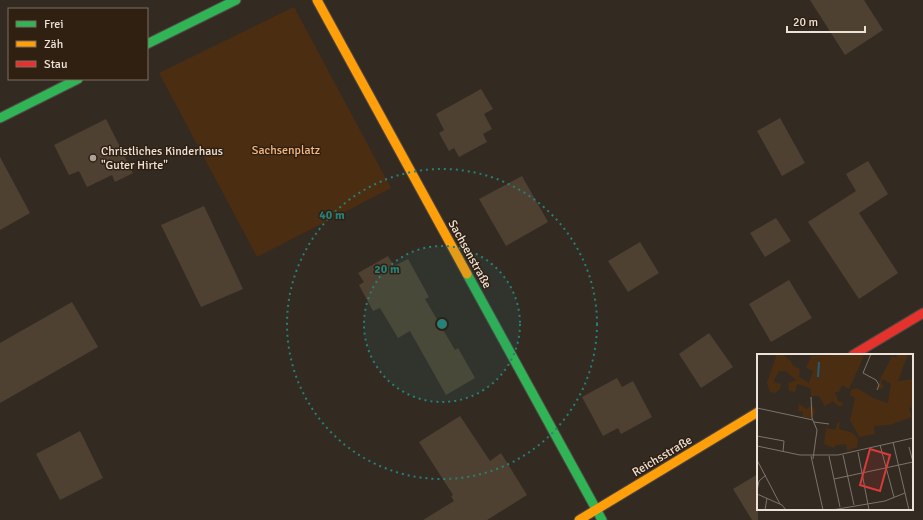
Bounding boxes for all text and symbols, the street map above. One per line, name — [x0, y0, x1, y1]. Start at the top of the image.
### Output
legend — [8, 8, 148, 80]
scale bar — [787, 8, 865, 34]
text: 20 m — [793, 15, 818, 30]
text: Frei — [44, 17, 63, 32]
text: Zäh — [44, 37, 63, 52]
text: Stau — [44, 57, 68, 72]
park label: Sachsenplatz — [252, 143, 320, 158]
place label: Christliches Kinderhaus "Guter Hirte" — [101, 144, 223, 173]
marker: Christliches Kinderhaus "Guter Hirte" — [88, 153, 98, 163]
text: 40 m — [319, 208, 345, 223]
street label: Sachsenstraße — [445, 217, 495, 291]
text: 20 m — [374, 262, 400, 277]
centre of rings — [435, 317, 449, 331]
inset map — [757, 354, 913, 510]
street label: Reichsstraße — [630, 433, 695, 480]

